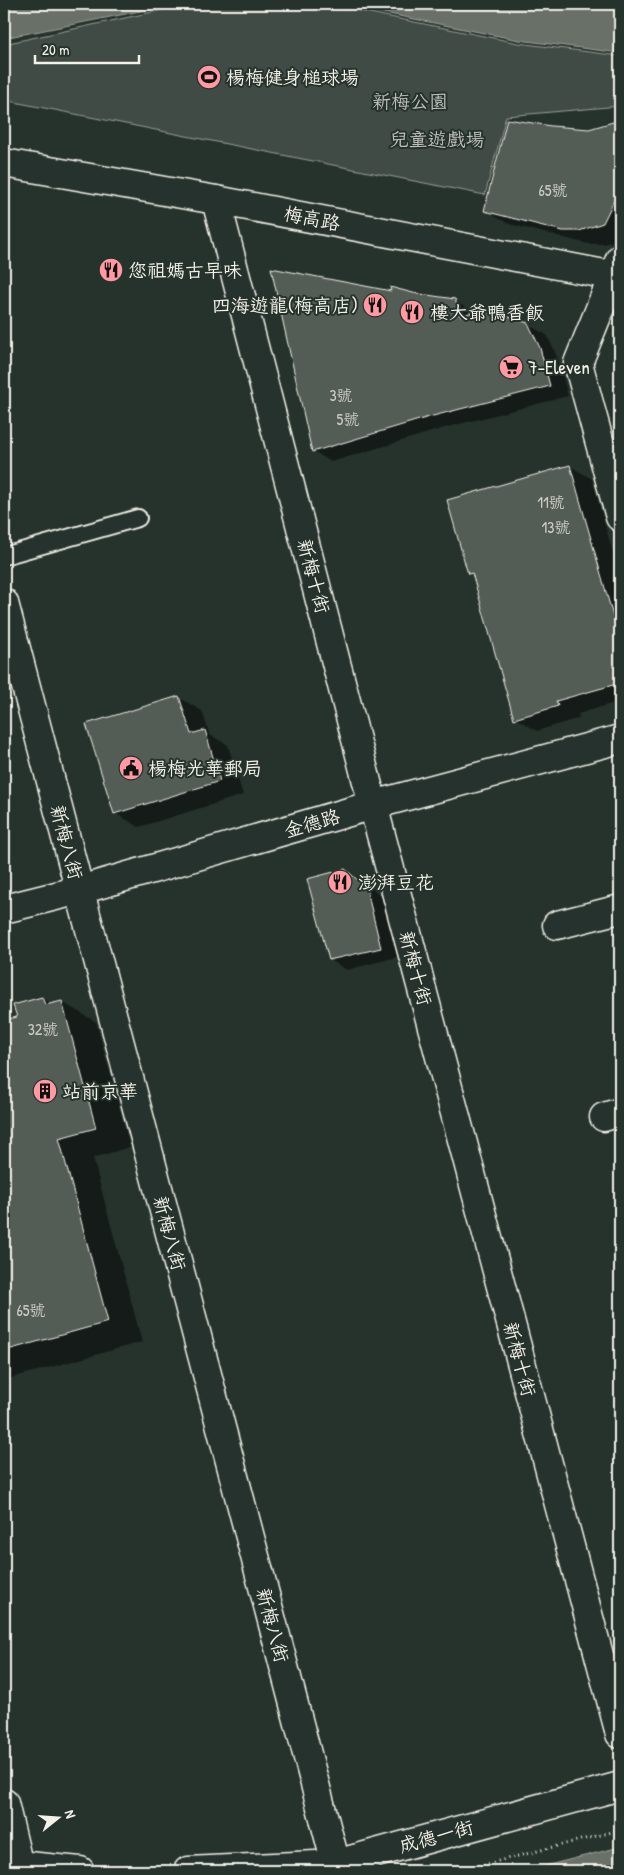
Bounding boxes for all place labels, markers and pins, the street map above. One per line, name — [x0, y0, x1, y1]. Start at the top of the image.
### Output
sports icon: 楊梅健身槌球場 — [196, 64, 222, 90]
place label: 楊梅健身槌球場 — [226, 64, 359, 90]
restaurant icon: 您祖媽古早味 — [98, 257, 124, 283]
place label: 您祖媽古早味 — [128, 257, 242, 283]
place label: 四海遊龍(梅高店) — [212, 292, 358, 318]
restaurant icon: 四海遊龍(梅高店) — [362, 292, 388, 318]
restaurant icon: 樓大爺鴨香飯 — [399, 299, 425, 325]
place label: 樓大爺鴨香飯 — [430, 299, 544, 325]
supermarket icon: 7-Eleven — [498, 354, 524, 380]
place label: 7-Eleven — [528, 354, 590, 380]
public building icon: 楊梅光華郵局 — [118, 755, 144, 781]
place label: 楊梅光華郵局 — [148, 755, 262, 781]
restaurant icon: 澎湃豆花 — [327, 869, 353, 895]
place label: 澎湃豆花 — [358, 869, 434, 895]
building icon: 站前京華 — [32, 1078, 58, 1104]
place label: 站前京華 — [62, 1078, 138, 1104]

